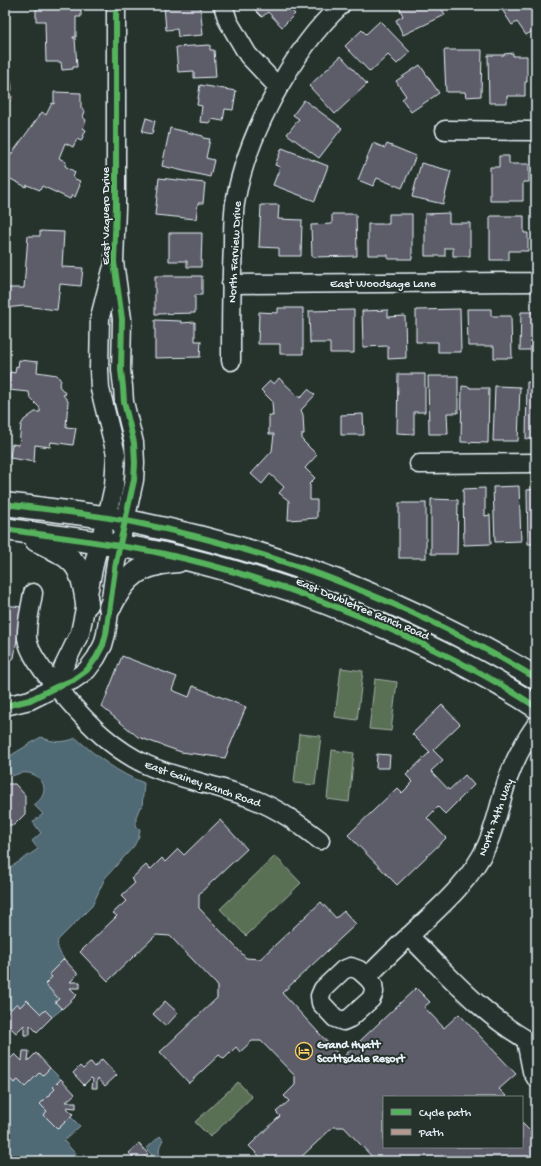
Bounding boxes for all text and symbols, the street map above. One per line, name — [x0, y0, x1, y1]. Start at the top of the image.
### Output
street label: East Vaquero Drive — [100, 166, 114, 265]
street label: North Farview Drive — [226, 200, 246, 303]
street label: East Woodsage Lane — [330, 278, 437, 292]
street label: East Doubletree Ranch Road — [293, 575, 432, 645]
street label: East Gainey Ranch Road — [142, 758, 263, 812]
street label: North 74th Way — [476, 777, 517, 858]
place label: Grand Hyatt Scottsdale Resort — [317, 1039, 406, 1067]
hotel icon: Grand Hyatt Scottsdale Resort — [294, 1041, 314, 1061]
legend — [383, 1096, 523, 1148]
text: Cycle path — [419, 1107, 472, 1121]
text: Path — [418, 1127, 444, 1141]

